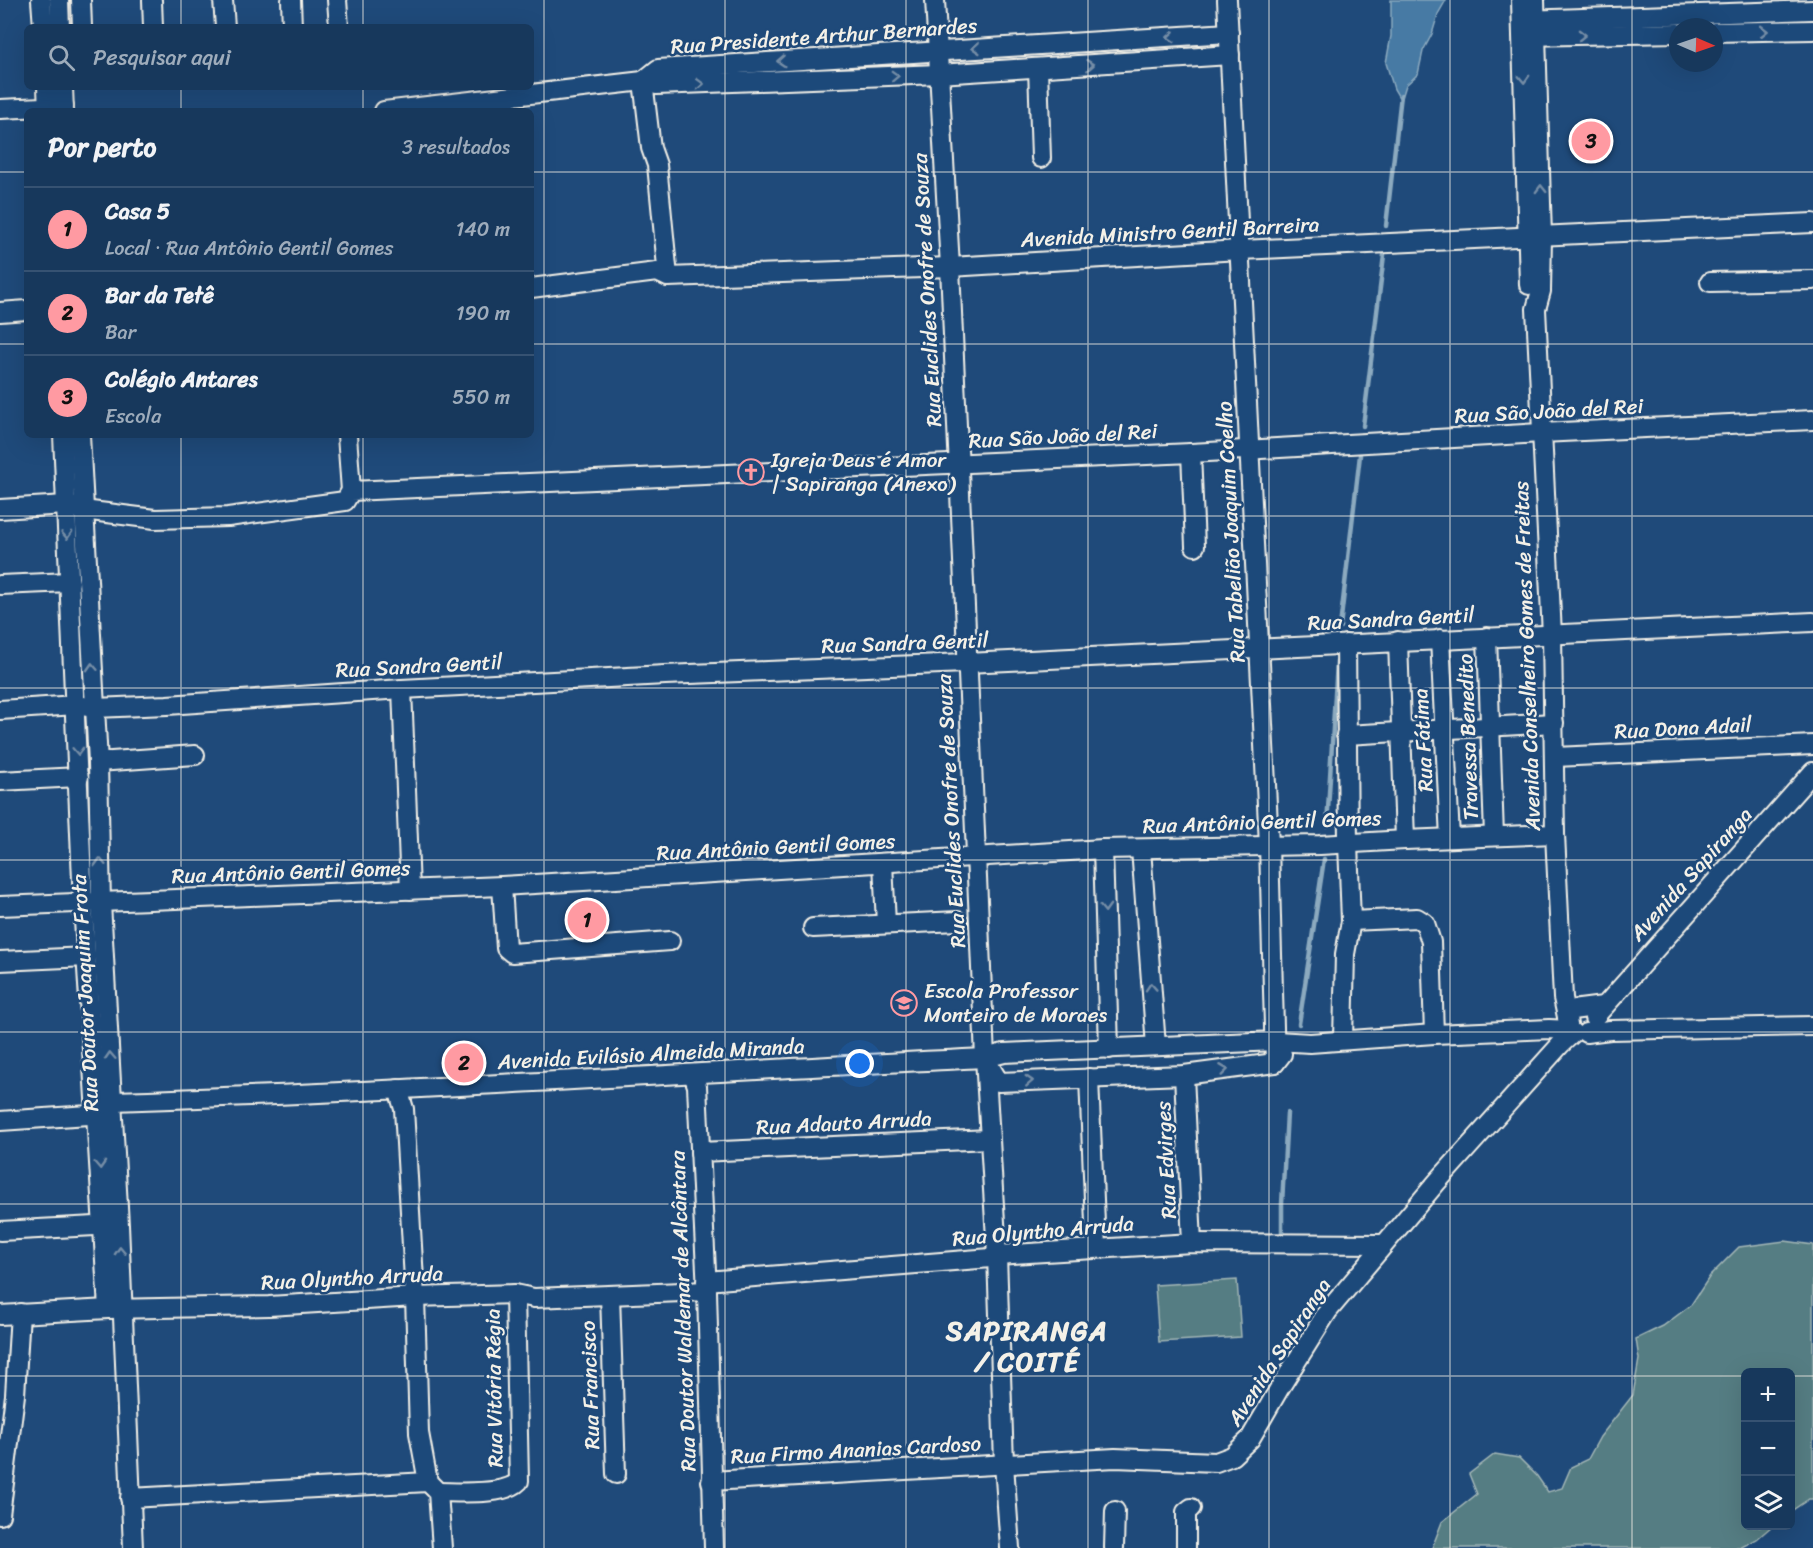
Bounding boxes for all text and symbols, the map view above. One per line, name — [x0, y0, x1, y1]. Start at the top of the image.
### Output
street label: Rua Presidente Arthur Bernardes — [670, 6, 979, 66]
north arrow — [1669, 18, 1723, 72]
search box — [24, 24, 534, 90]
one-way arrow — [1759, 25, 1768, 37]
one-way arrow — [1577, 28, 1586, 41]
one-way arrow — [1166, 30, 1175, 43]
text: Pesquisar aqui — [93, 38, 231, 77]
icon: search — [45, 41, 78, 74]
one-way arrow — [971, 42, 980, 55]
one-way arrow — [777, 54, 786, 67]
one-way arrow — [1085, 59, 1094, 72]
one-way arrow — [891, 70, 900, 82]
one-way arrow — [1518, 75, 1531, 84]
one-way arrow — [696, 77, 705, 90]
pin: 3 — [1572, 118, 1610, 164]
text: Por perto — [48, 124, 156, 170]
text: 3 resultados — [402, 130, 510, 165]
street label: Rua Euclides Onofre de Souza — [901, 152, 953, 428]
one-way arrow — [1535, 184, 1547, 193]
text: Casa 5 — [105, 192, 170, 231]
street label: Avenida Ministro Gentil Barreira — [1019, 205, 1321, 259]
text: 1 — [63, 212, 72, 247]
text: 140 m — [456, 212, 510, 247]
text: Local · Rua Antônio Gentil Gomes — [105, 231, 393, 266]
text: Bar da Tetê — [105, 276, 214, 315]
text: 2 — [62, 296, 73, 331]
text: 190 m — [456, 296, 510, 331]
text: Bar — [105, 315, 136, 350]
text: Colégio Antares — [105, 360, 258, 399]
text: 3 — [62, 380, 73, 415]
text: 550 m — [452, 380, 510, 415]
street label: Rua São João del Rei — [1454, 387, 1645, 435]
text: Escola — [105, 399, 161, 434]
street label: Rua Tabelião Joaquim Coelho — [1205, 400, 1257, 664]
street label: Rua São João del Rei — [968, 412, 1159, 460]
place label: Igreja Deus é Amor | Sapiranga (Anexo) — [770, 441, 957, 503]
church icon: Igreja Deus é Amor | Sapiranga (Anexo) — [736, 457, 766, 487]
street label: Avenida Conselheiro Gomes de Freitas — [1502, 480, 1552, 833]
one-way arrow — [61, 531, 74, 540]
street label: Rua Sandra Gentil — [1307, 596, 1476, 642]
street label: Rua Sandra Gentil — [821, 621, 990, 665]
street label: Rua Sandra Gentil — [335, 643, 504, 689]
street label: Travessa Benedito — [1446, 653, 1490, 821]
one-way arrow — [86, 662, 99, 671]
street label: Rua Euclides Onofre de Souza — [925, 673, 977, 949]
street label: Rua Fátima — [1401, 687, 1445, 793]
street label: Rua Dona Adail — [1613, 705, 1754, 751]
one-way arrow — [71, 747, 84, 756]
street label: Avenida Sapiranga — [1619, 797, 1763, 951]
street label: Rua Antônio Gentil Gomes — [1142, 799, 1382, 845]
street label: Rua Antônio Gentil Gomes — [656, 822, 897, 872]
street label: Rua Antônio Gentil Gomes — [171, 849, 411, 895]
one-way arrow — [94, 857, 107, 866]
street label: Rua Doutor Joaquim Frota — [60, 873, 110, 1113]
pin: 1 — [568, 898, 606, 942]
one-way arrow — [1099, 903, 1111, 912]
place label: Escola Professor Monteiro de Moraes — [924, 972, 1107, 1034]
one-way arrow — [1145, 983, 1158, 992]
school or university icon: Escola Professor Monteiro de Moraes — [889, 988, 919, 1018]
street label: Avenida Evilásio Almeida Miranda — [496, 1027, 806, 1081]
pin: 2 — [444, 1040, 484, 1086]
your location — [845, 1049, 874, 1078]
one-way arrow — [104, 1052, 117, 1061]
one-way arrow — [1219, 1064, 1229, 1076]
one-way arrow — [1025, 1074, 1034, 1087]
street label: Rua Adauto Arruda — [755, 1099, 933, 1147]
street label: Rua Edvirges — [1144, 1100, 1188, 1220]
street label: Rua Doutor Waldemar de Alcântara — [658, 1149, 708, 1472]
one-way arrow — [93, 1161, 106, 1170]
street label: Rua Olyntho Arruda — [951, 1204, 1136, 1258]
one-way arrow — [113, 1247, 126, 1256]
street label: Rua Olyntho Arruda — [260, 1254, 444, 1302]
street label: Avenida Sapiranga — [1216, 1270, 1342, 1435]
district label: SAPIRANGA / COITÉ — [945, 1307, 1108, 1386]
street label: Rua Vitória Régia — [474, 1308, 514, 1468]
street label: Rua Francisco — [569, 1320, 611, 1450]
map controls — [1741, 1368, 1795, 1530]
button: + — [1741, 1368, 1795, 1422]
button: − — [1741, 1422, 1795, 1476]
street label: Rua Firmo Ananias Cardoso — [730, 1424, 982, 1476]
button: layers — [1741, 1476, 1795, 1530]

